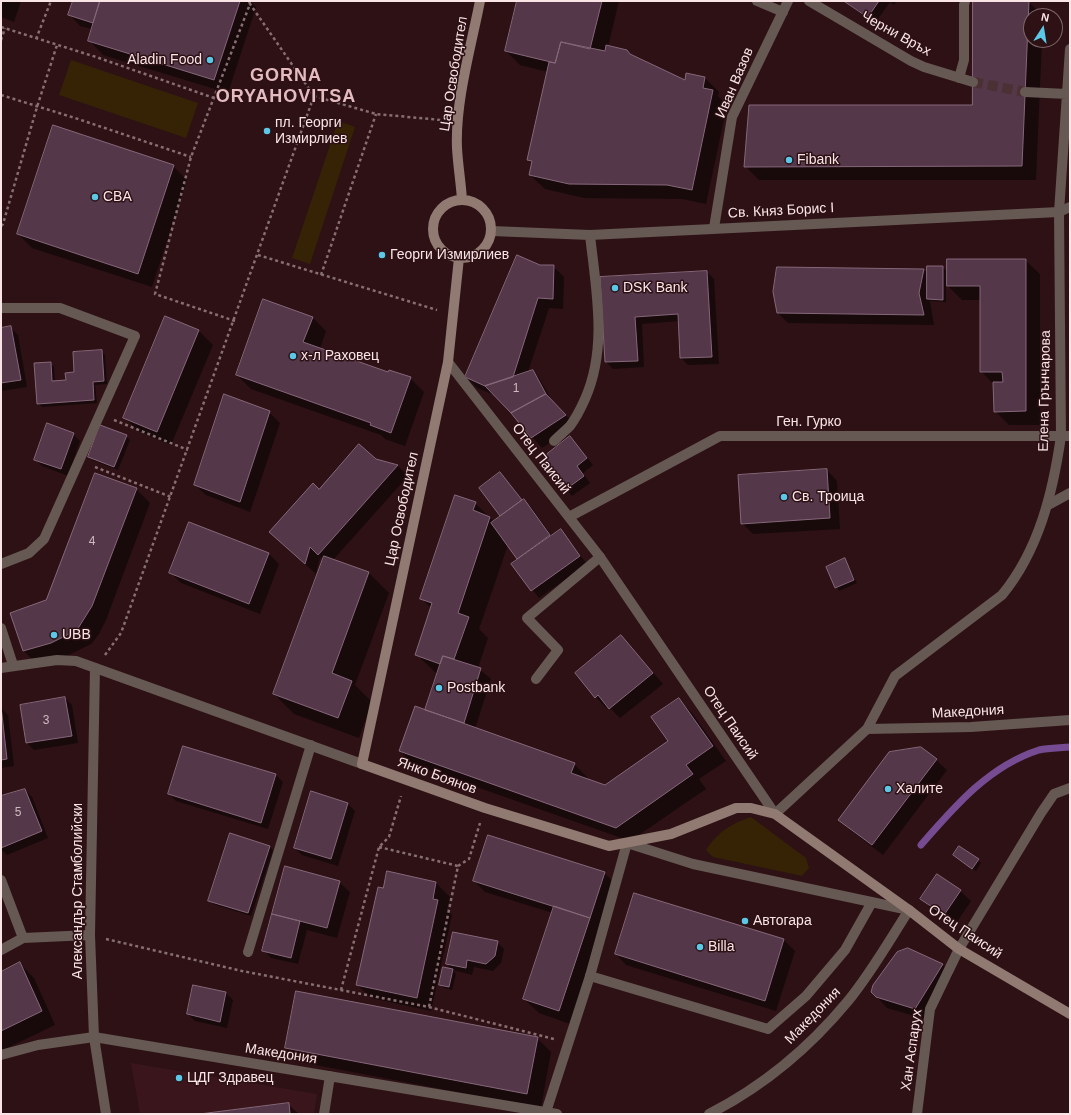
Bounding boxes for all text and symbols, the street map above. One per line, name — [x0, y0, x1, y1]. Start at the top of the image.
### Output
street label: Черни Връх — [858, 8, 934, 60]
north arrow — [1023, 8, 1063, 48]
text: N — [1040, 11, 1050, 24]
street label: Цар Освободител — [437, 15, 471, 133]
street label: Иван Вазов — [713, 45, 757, 121]
place label: Aladin Food — [127, 52, 202, 68]
marker: Aladin Food — [205, 55, 215, 65]
district label: GORNA ORYAHOVITSA — [216, 65, 356, 108]
place label: пл. Георги Измирлиев — [275, 115, 347, 148]
marker: пл. Георги Измирлиев — [262, 126, 272, 136]
place label: Fibank — [797, 152, 839, 168]
marker: Fibank — [784, 155, 794, 165]
place label: CBA — [103, 189, 132, 205]
marker: CBA — [90, 192, 100, 202]
street label: Св. Княз Борис I — [727, 200, 835, 222]
place label: Георги Измирлиев — [390, 247, 509, 263]
marker: Георги Измирлиев — [377, 250, 387, 260]
place label: DSK Bank — [623, 280, 688, 296]
marker: DSK Bank — [610, 283, 620, 293]
street label: Елена Грънчарова — [1036, 330, 1054, 452]
place label: х-л Раховец — [301, 348, 379, 364]
marker: х-л Раховец — [288, 351, 298, 361]
house number: 1 — [513, 382, 519, 396]
street label: Ген. Гурко — [776, 414, 842, 430]
street label: Отец Паисий — [508, 420, 574, 498]
street label: Цар Освободител — [382, 450, 422, 568]
place label: Св. Троица — [792, 489, 864, 505]
marker: Св. Троица — [779, 492, 789, 502]
house number: 4 — [89, 535, 95, 549]
place label: UBB — [62, 627, 91, 643]
marker: UBB — [49, 630, 59, 640]
place label: Postbank — [447, 680, 505, 696]
marker: Postbank — [434, 683, 444, 693]
street label: Отец Паисий — [699, 683, 761, 763]
street label: Македония — [931, 702, 1005, 722]
house number: 3 — [43, 714, 49, 728]
street label: Янко Боянов — [395, 754, 479, 798]
place label: Халите — [896, 781, 943, 797]
marker: Халите — [883, 784, 893, 794]
street label: Александър Стамболийски — [70, 803, 86, 979]
house number: 5 — [15, 806, 21, 820]
street label: Отец Паисий — [925, 901, 1005, 963]
place label: Автогара — [753, 913, 812, 929]
marker: Автогара — [740, 916, 750, 926]
place label: Billa — [708, 939, 734, 955]
marker: Billa — [695, 942, 705, 952]
street label: Македония — [782, 984, 844, 1048]
street label: Хан Аспарух — [898, 1008, 926, 1092]
street label: Македония — [244, 1040, 318, 1068]
place label: ЦДГ Здравец — [187, 1070, 274, 1086]
marker: ЦДГ Здравец — [174, 1073, 184, 1083]

